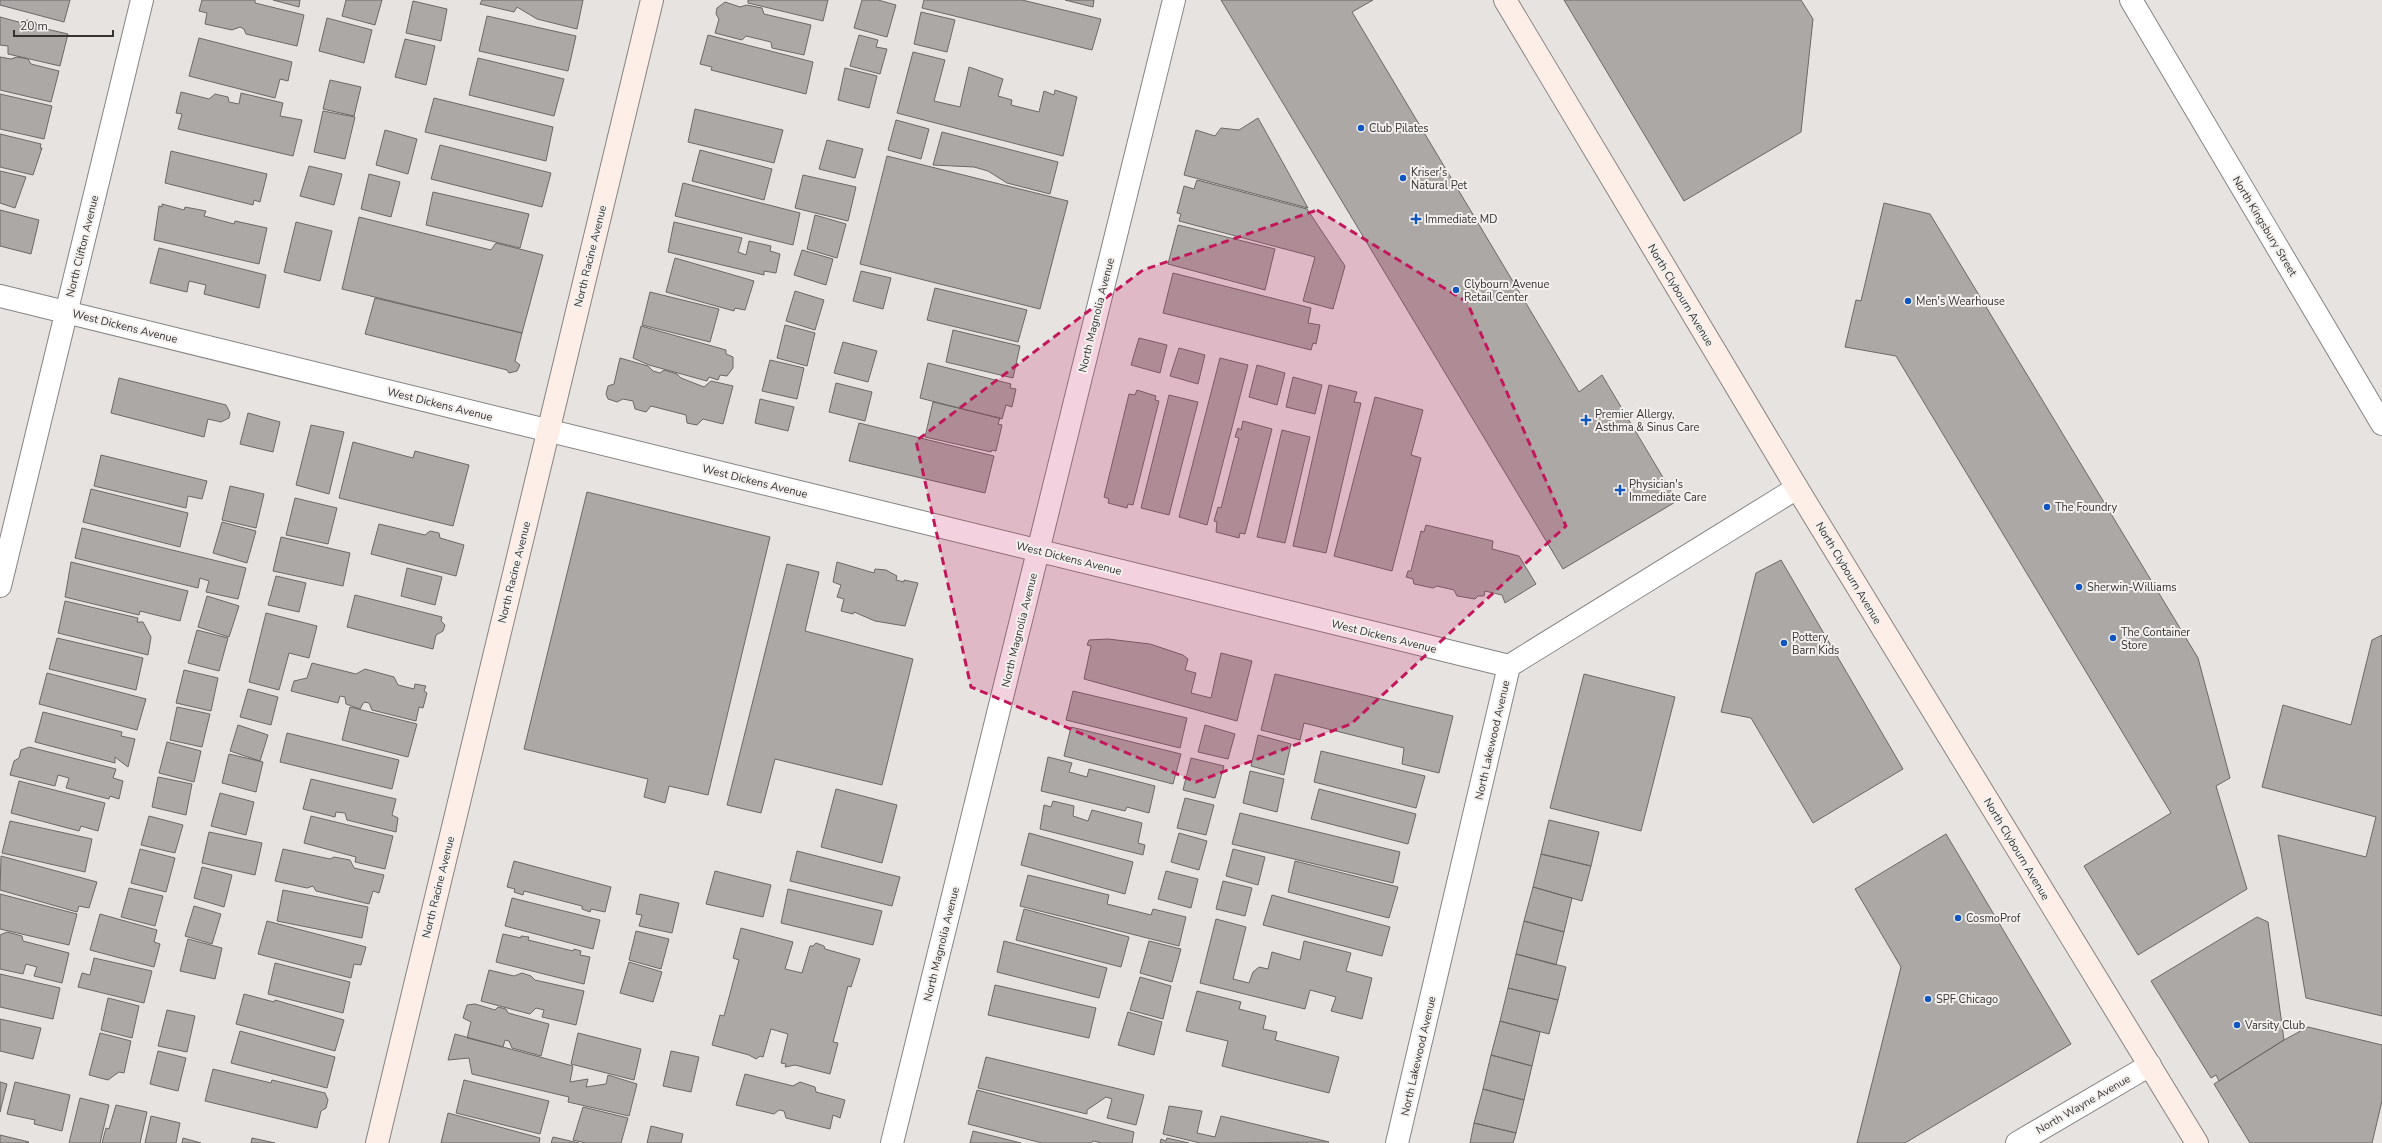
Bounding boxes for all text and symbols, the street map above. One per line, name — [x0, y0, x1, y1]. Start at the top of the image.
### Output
scale bar — [14, 12, 113, 38]
text: 20 m — [20, 18, 48, 34]
place label: Club Pilates — [1369, 121, 1429, 136]
marker: Club Pilates — [1356, 123, 1366, 133]
place label: Kriser's Natural Pet — [1411, 165, 1467, 193]
marker: Kriser's Natural Pet — [1398, 173, 1408, 183]
street label: North Kingsbury Street — [2229, 173, 2300, 279]
street label: North Clifton Avenue — [63, 193, 102, 299]
street label: North Racine Avenue — [571, 203, 610, 309]
place label: Immediate MD — [1425, 212, 1497, 227]
marker: Immediate MD — [1410, 213, 1422, 225]
street label: North Clybourn Avenue — [1644, 241, 1717, 349]
street label: North Magnolia Avenue — [1075, 256, 1118, 374]
place label: Clybourn Avenue Retail Center — [1464, 277, 1549, 305]
marker: Clybourn Avenue Retail Center — [1451, 285, 1461, 295]
place label: Men's Wearhouse — [1916, 294, 2005, 309]
marker: Men's Wearhouse — [1903, 296, 1913, 306]
street label: West Dickens Avenue — [71, 306, 179, 347]
street label: West Dickens Avenue — [386, 384, 494, 425]
place label: Premier Allergy, Asthma & Sinus Care — [1595, 407, 1700, 435]
marker: Premier Allergy, Asthma & Sinus Care — [1580, 414, 1592, 426]
street label: West Dickens Avenue — [701, 461, 809, 502]
place label: Physician's Immediate Care — [1629, 477, 1707, 505]
marker: Physician's Immediate Care — [1614, 484, 1626, 496]
place label: The Foundry — [2055, 500, 2118, 515]
marker: The Foundry — [2042, 502, 2052, 512]
street label: North Racine Avenue — [495, 519, 534, 625]
street label: North Clybourn Avenue — [1812, 519, 1885, 627]
street label: West Dickens Avenue — [1015, 538, 1123, 579]
street label: North Magnolia Avenue — [998, 571, 1041, 689]
place label: Sherwin-Williams — [2087, 580, 2177, 595]
marker: Sherwin-Williams — [2074, 582, 2084, 592]
street label: West Dickens Avenue — [1330, 616, 1438, 657]
place label: The Container Store — [2121, 625, 2190, 653]
place label: Pottery Barn Kids — [1792, 630, 1839, 658]
marker: The Container Store — [2108, 633, 2118, 643]
marker: Pottery Barn Kids — [1779, 638, 1789, 648]
street label: North Lakewood Avenue — [1471, 679, 1514, 801]
street label: North Clybourn Avenue — [1980, 795, 2053, 903]
street label: North Racine Avenue — [419, 834, 458, 940]
street label: North Magnolia Avenue — [920, 885, 963, 1003]
place label: CosmoProf — [1966, 911, 2021, 926]
marker: CosmoProf — [1953, 913, 1963, 923]
place label: SPF Chicago — [1936, 992, 1998, 1007]
marker: SPF Chicago — [1923, 994, 1933, 1004]
street label: North Lakewood Avenue — [1397, 995, 1440, 1117]
place label: Varsity Club — [2244, 1018, 2305, 1033]
marker: Varsity Club — [2232, 1020, 2242, 1030]
street label: North Wayne Avenue — [2033, 1071, 2133, 1138]

